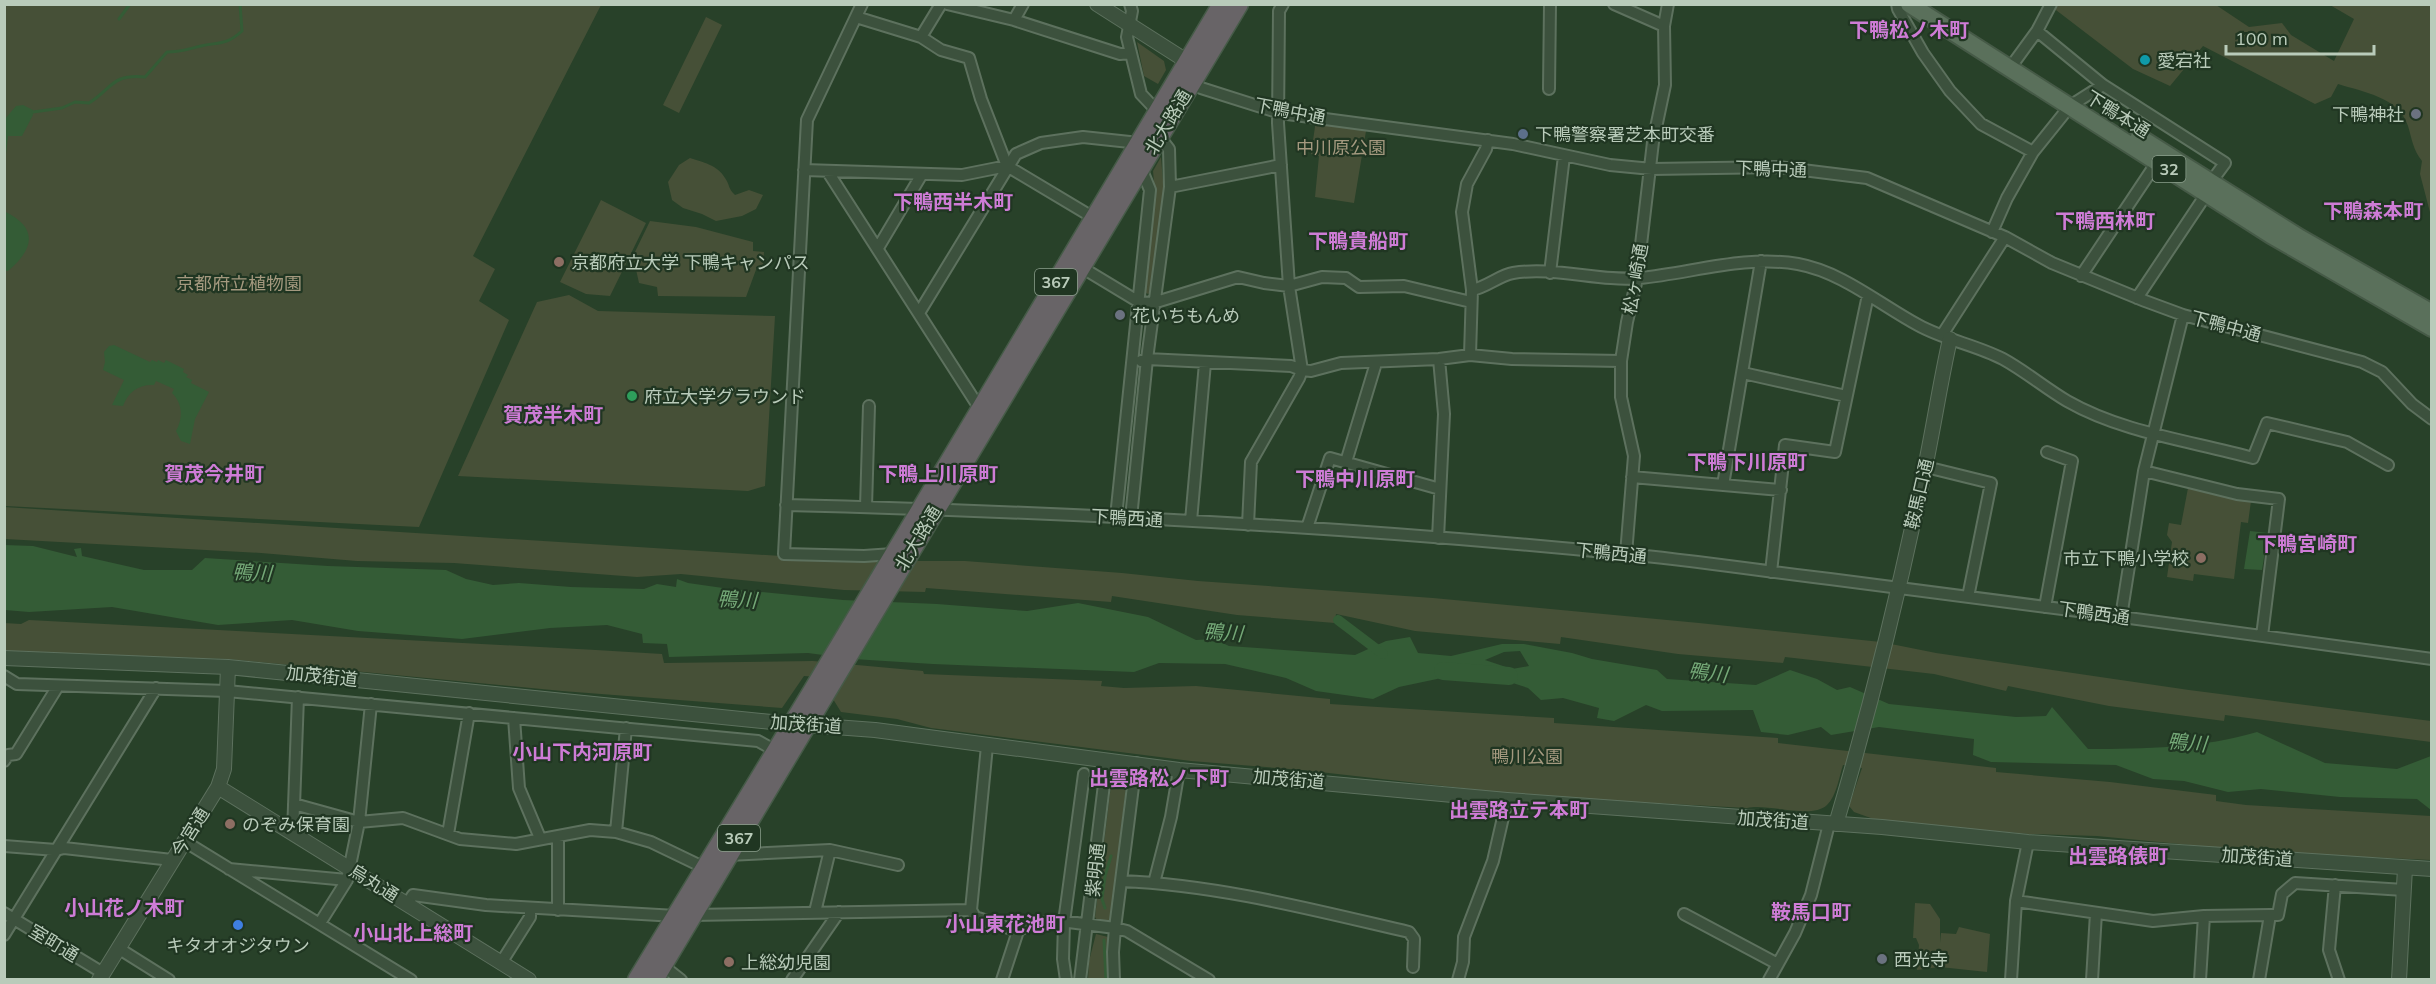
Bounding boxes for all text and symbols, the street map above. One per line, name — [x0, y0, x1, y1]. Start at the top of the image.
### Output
district label: 下鴨松ノ木町 — [1849, 17, 1969, 42]
scale bar — [2226, 18, 2374, 56]
text: 100 m — [2235, 27, 2288, 50]
place label: 愛宕社 — [2157, 49, 2211, 72]
marker: 愛宕社 — [2138, 53, 2152, 67]
street label: 北大路通 — [1140, 85, 1196, 159]
street label: 下鴨本通 — [2081, 85, 2155, 143]
street label: 下鴨中通 — [1252, 93, 1328, 129]
place label: 下鴨神社 — [2332, 103, 2404, 126]
marker: 下鴨神社 — [2409, 107, 2423, 121]
place label: 下鴨警察署芝本町交番 — [1535, 123, 1715, 146]
marker: 下鴨警察署芝本町交番 — [1516, 127, 1530, 141]
park label: 中川原公園 — [1296, 136, 1386, 159]
street label: 下鴨中通 — [1735, 156, 1807, 182]
road number: 32 — [2152, 156, 2186, 182]
district label: 下鴨西半木町 — [893, 189, 1013, 214]
district label: 下鴨森本町 — [2323, 198, 2423, 223]
district label: 下鴨西林町 — [2055, 208, 2155, 233]
district label: 下鴨貴船町 — [1308, 228, 1408, 253]
street label: 松ヶ崎通 — [1617, 242, 1653, 316]
place label: 京都府立大学 下鴨キャンパス — [571, 251, 810, 274]
marker: 京都府立大学 下鴨キャンパス — [552, 255, 566, 269]
road number: 367 — [1035, 269, 1077, 295]
park label: 京都府立植物園 — [176, 272, 302, 295]
place label: 花いちもんめ — [1132, 304, 1240, 327]
street label: 下鴨中通 — [2188, 306, 2264, 346]
marker: 花いちもんめ — [1113, 308, 1127, 322]
place label: 府立大学グラウンド — [644, 385, 806, 408]
marker: 府立大学グラウンド — [625, 389, 639, 403]
district label: 賀茂半木町 — [503, 402, 603, 427]
district label: 下鴨下川原町 — [1687, 449, 1807, 474]
street label: 鞍馬口通 — [1900, 456, 1938, 532]
district label: 賀茂今井町 — [164, 461, 264, 486]
district label: 下鴨上川原町 — [878, 461, 998, 486]
district label: 下鴨中川原町 — [1295, 466, 1415, 491]
street label: 北大路通 — [890, 501, 946, 575]
street label: 下鴨西通 — [1090, 505, 1164, 531]
district label: 下鴨宮崎町 — [2257, 531, 2357, 556]
street label: 下鴨西通 — [1574, 538, 1648, 568]
place label: 市立下鴨小学校 — [2063, 547, 2189, 570]
marker: 市立下鴨小学校 — [2194, 551, 2208, 565]
water label: 鴨川 — [231, 558, 275, 586]
water label: 鴨川 — [716, 585, 760, 613]
street label: 下鴨西通 — [2057, 597, 2131, 629]
water label: 鴨川 — [1202, 618, 1246, 646]
water label: 鴨川 — [1687, 657, 1731, 687]
street label: 加茂街道 — [285, 661, 359, 691]
street label: 加茂街道 — [769, 710, 843, 738]
water label: 鴨川 — [2166, 728, 2210, 756]
district label: 小山下内河原町 — [512, 739, 652, 764]
park label: 鴨川公園 — [1491, 745, 1563, 768]
street label: 加茂街道 — [1252, 764, 1326, 794]
district label: 出雲路松ノ下町 — [1089, 765, 1229, 790]
district label: 出雲路立テ本町 — [1449, 797, 1589, 822]
street label: 今宮通 — [166, 803, 214, 861]
street label: 加茂街道 — [1736, 806, 1810, 834]
place label: のぞみ保育園 — [242, 813, 350, 836]
marker: のぞみ保育園 — [223, 817, 237, 831]
road number: 367 — [718, 825, 760, 851]
street label: 紫明通 — [1081, 842, 1109, 898]
district label: 出雲路俵町 — [2068, 843, 2168, 868]
street label: 加茂街道 — [2220, 843, 2294, 871]
street label: 烏丸通 — [345, 859, 403, 907]
district label: 小山花ノ木町 — [64, 895, 184, 920]
district label: 鞍馬口町 — [1771, 899, 1851, 924]
district label: 小山東花池町 — [945, 911, 1065, 936]
marker: キタオオジタウン — [231, 918, 245, 932]
street label: 室町通 — [25, 919, 83, 967]
district label: 小山北上総町 — [353, 920, 473, 945]
place label: キタオオジタウン — [166, 934, 310, 957]
place label: 西光寺 — [1894, 948, 1948, 971]
place label: 上総幼児園 — [741, 951, 831, 974]
marker: 西光寺 — [1875, 952, 1889, 966]
marker: 上総幼児園 — [722, 955, 736, 969]

